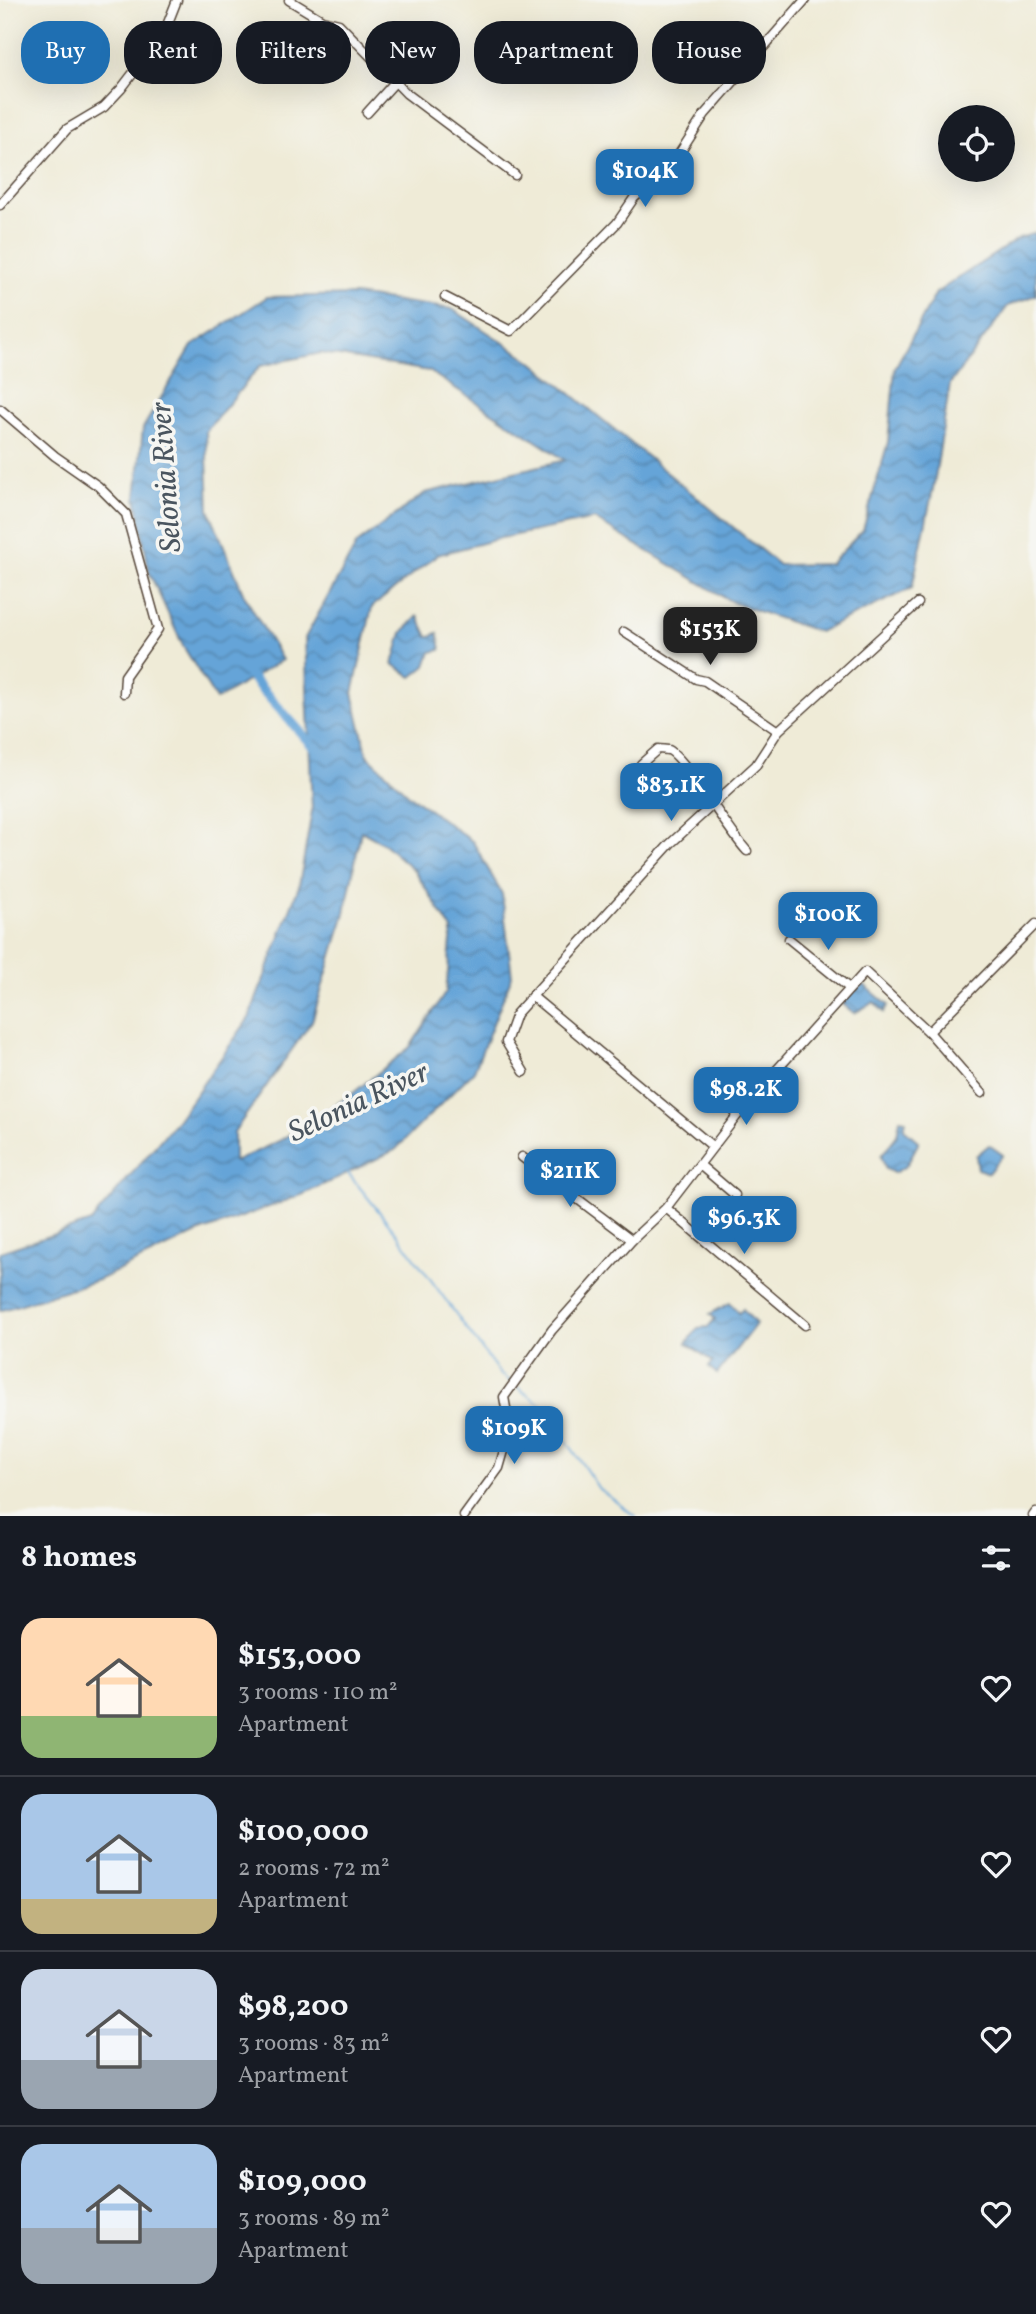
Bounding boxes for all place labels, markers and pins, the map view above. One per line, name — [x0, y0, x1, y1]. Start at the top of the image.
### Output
pin: $104K — [596, 150, 694, 209]
pin: $153K — [661, 608, 759, 667]
pin: $83.1K — [614, 764, 728, 823]
pin: $100K — [779, 892, 877, 952]
pin: $98.2K — [689, 1068, 803, 1127]
pin: $211K — [521, 1150, 619, 1209]
pin: $96.3K — [687, 1196, 801, 1256]
pin: $109K — [465, 1406, 563, 1466]

